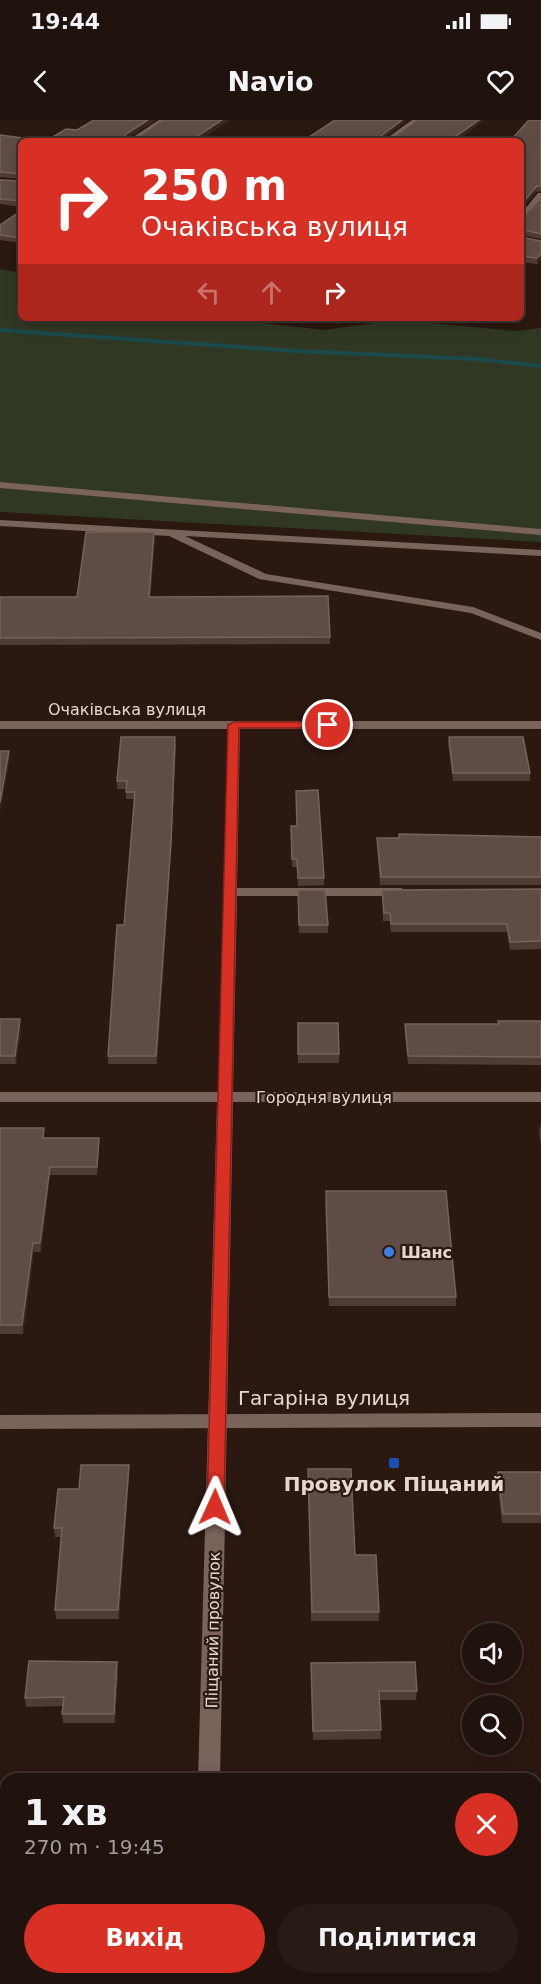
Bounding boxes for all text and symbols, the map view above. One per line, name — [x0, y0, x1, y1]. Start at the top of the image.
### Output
text: 19:44 — [30, 9, 100, 34]
icon: back — [24, 65, 57, 98]
icon: heart — [484, 65, 517, 98]
text: Navio — [227, 66, 314, 97]
text: 250 m — [141, 161, 287, 210]
icon: right — [42, 162, 120, 240]
text: Очаківська вулиця — [141, 211, 408, 242]
icon: left — [192, 276, 225, 309]
icon: ahead — [255, 276, 288, 309]
icon: right — [318, 276, 351, 309]
pin — [302, 699, 353, 750]
street label: Очаківська вулиця — [48, 700, 206, 719]
icon: arrive — [311, 708, 344, 741]
street label: Городня вулиця — [256, 1088, 392, 1107]
place label: Шанс — [401, 1243, 452, 1262]
marker: Шанс — [382, 1245, 396, 1259]
street label: Гагаріна вулиця — [238, 1386, 410, 1410]
marker: Провулок Піщаний — [387, 1456, 401, 1470]
place label: Провулок Піщаний — [284, 1472, 504, 1496]
position arrow — [183, 1475, 247, 1539]
street label: Піщаний провулок — [202, 1551, 224, 1708]
map controls — [462, 1623, 522, 1755]
button: sound — [462, 1623, 522, 1683]
button: search — [462, 1695, 522, 1755]
text: 1 хв — [24, 1792, 108, 1833]
button: close — [455, 1793, 518, 1856]
text: 270 m · 19:45 — [24, 1835, 165, 1859]
button: Вихід — [24, 1904, 265, 1973]
button: Поділитися — [277, 1904, 518, 1973]

